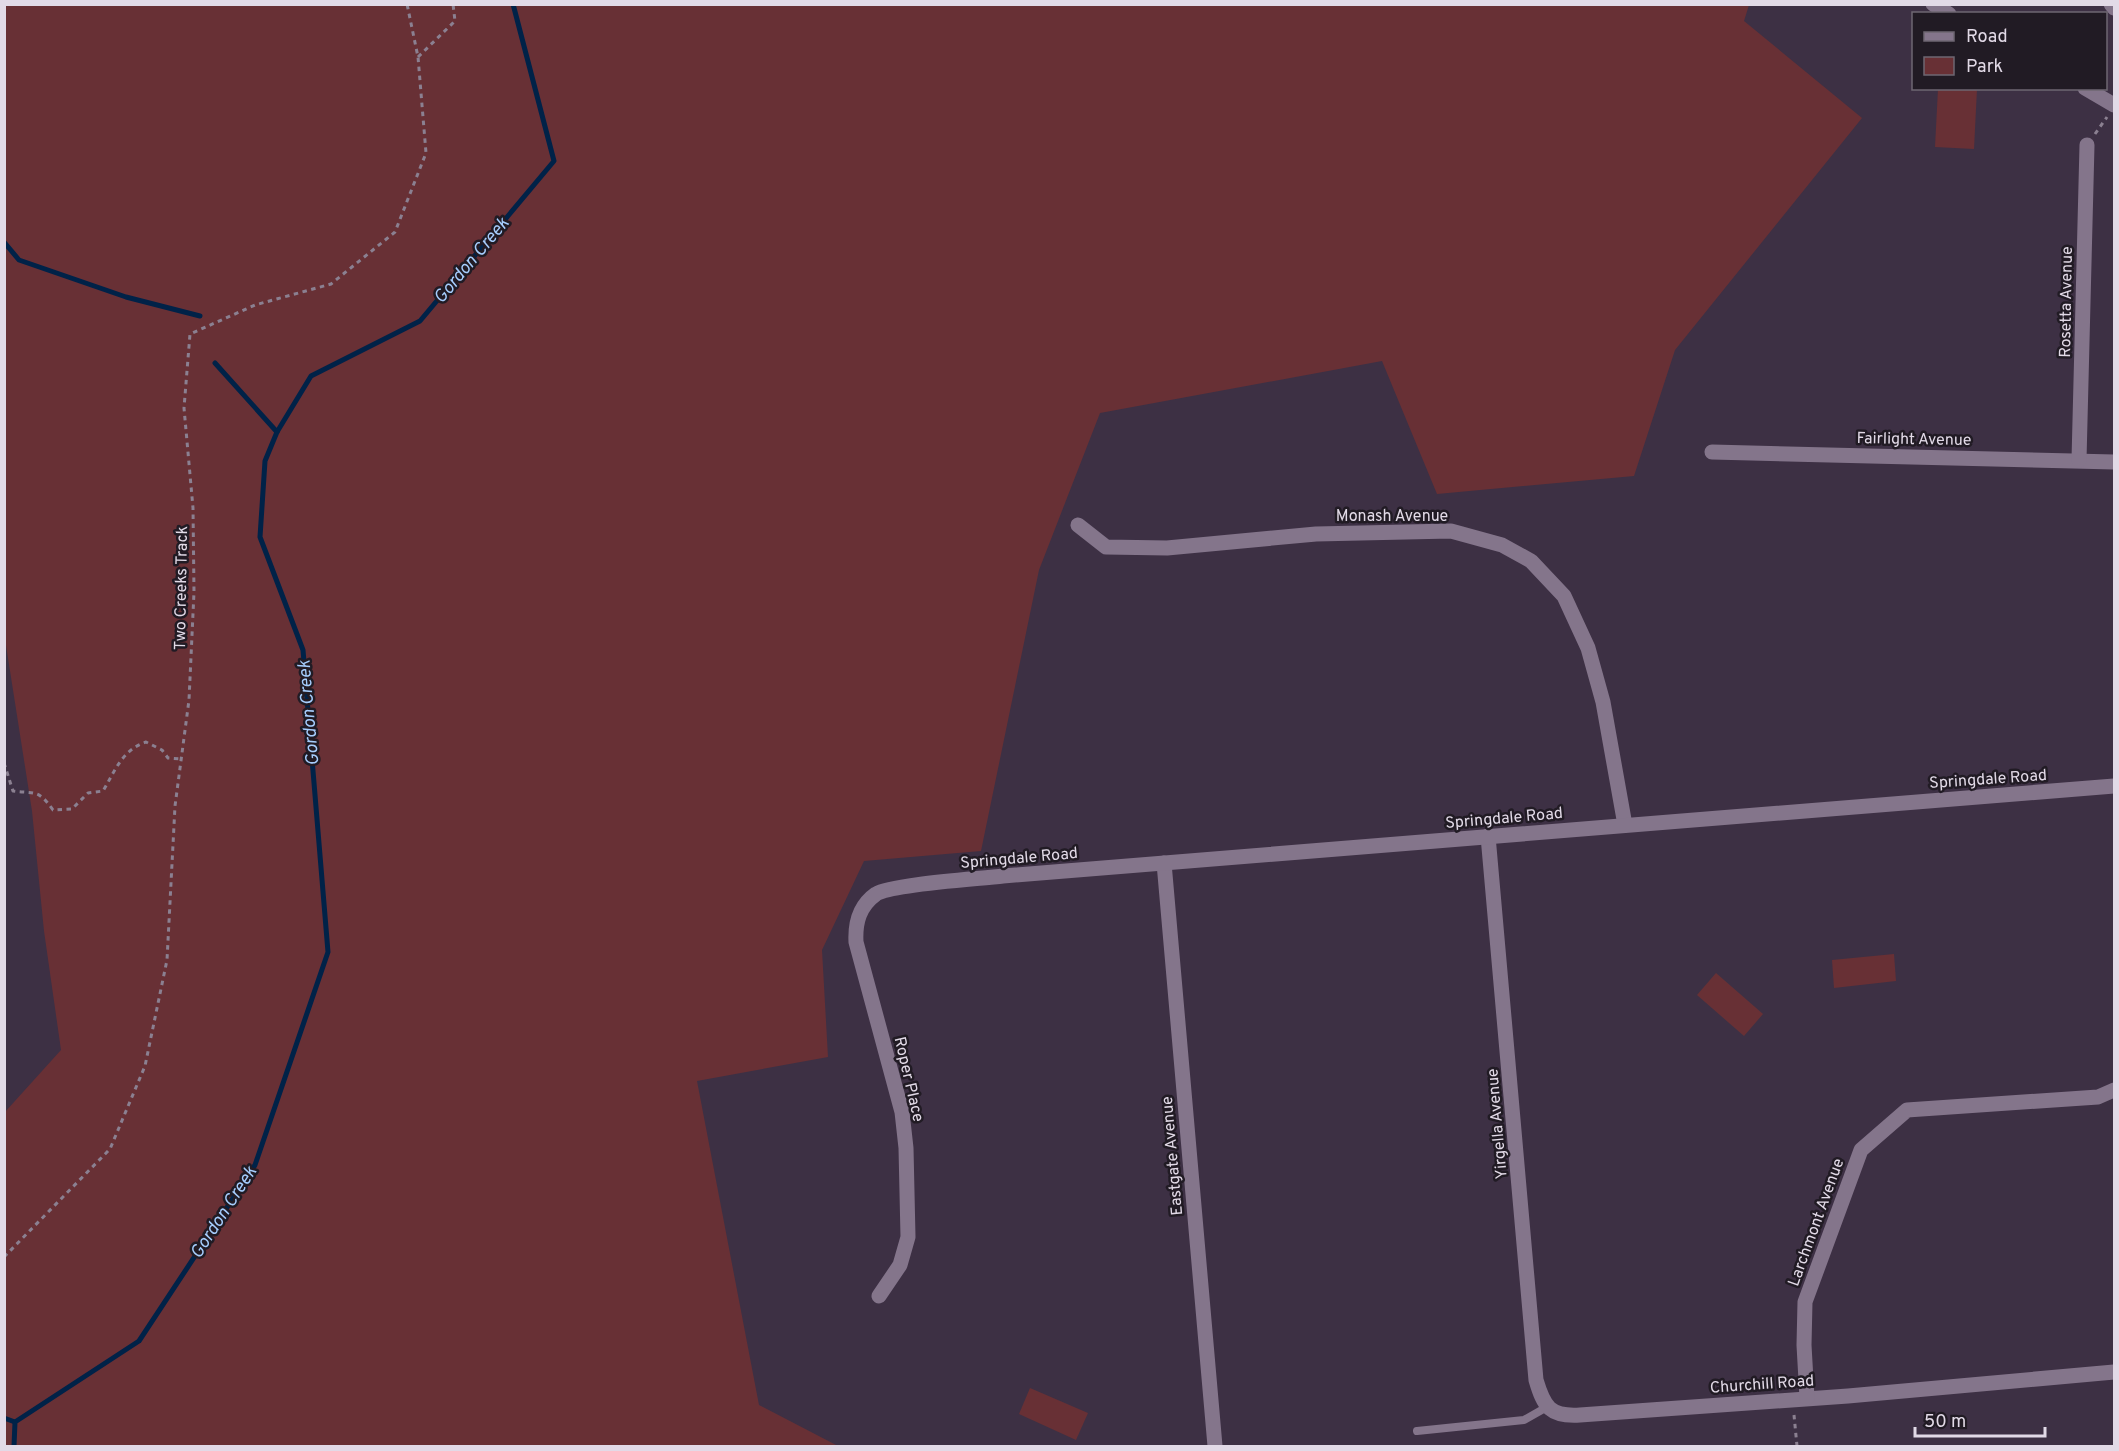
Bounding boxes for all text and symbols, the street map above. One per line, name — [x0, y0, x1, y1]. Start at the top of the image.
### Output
legend — [1912, 12, 2107, 90]
text: Road — [1966, 26, 2008, 49]
text: Park — [1966, 56, 2003, 79]
water label: Gordon Creek — [429, 212, 516, 309]
street label: Rosetta Avenue — [2056, 246, 2078, 358]
street label: Fairlight Avenue — [1856, 429, 1972, 451]
street label: Monash Avenue — [1336, 507, 1448, 527]
street label: Two Creeks Track — [171, 526, 193, 650]
water label: Gordon Creek — [293, 658, 326, 767]
street label: Springdale Road — [1929, 766, 2048, 794]
street label: Springdale Road — [1445, 804, 1564, 834]
street label: Springdale Road — [960, 844, 1079, 874]
street label: Roper Place — [889, 1035, 928, 1124]
street label: Yirgella Avenue — [1483, 1068, 1513, 1180]
street label: Eastgate Avenue — [1158, 1095, 1188, 1216]
street label: Larchmont Avenue — [1784, 1156, 1849, 1289]
water label: Gordon Creek — [186, 1161, 263, 1263]
street label: Churchill Road — [1709, 1371, 1815, 1399]
scale bar — [1915, 1400, 2046, 1438]
text: 50 m — [1924, 1411, 1966, 1434]

